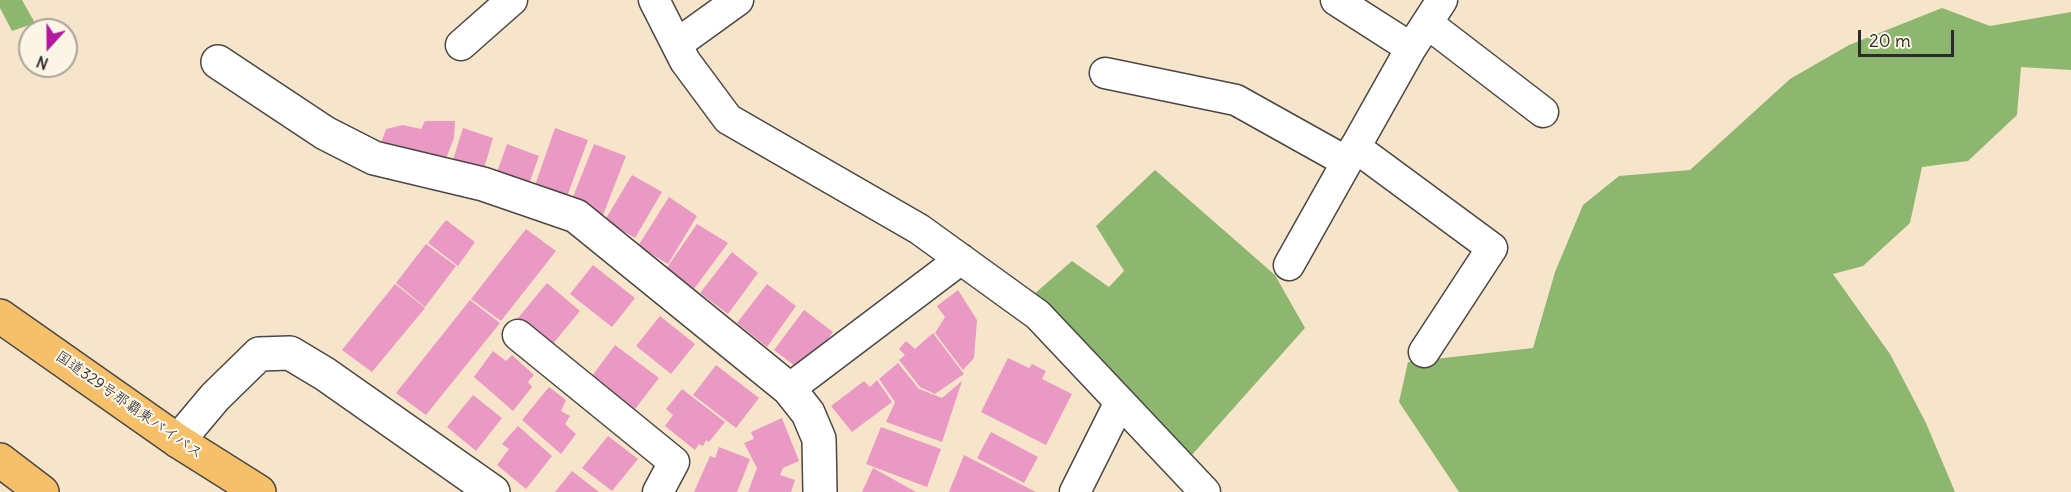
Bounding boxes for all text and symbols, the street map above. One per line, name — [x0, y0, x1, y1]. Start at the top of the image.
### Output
north arrow — [18, 18, 78, 78]
scale bar — [1861, 18, 1957, 56]
text: 20 m — [1869, 29, 1911, 52]
text: N — [34, 52, 51, 74]
street label: 国道329号那覇東バイパス — [52, 347, 206, 463]

